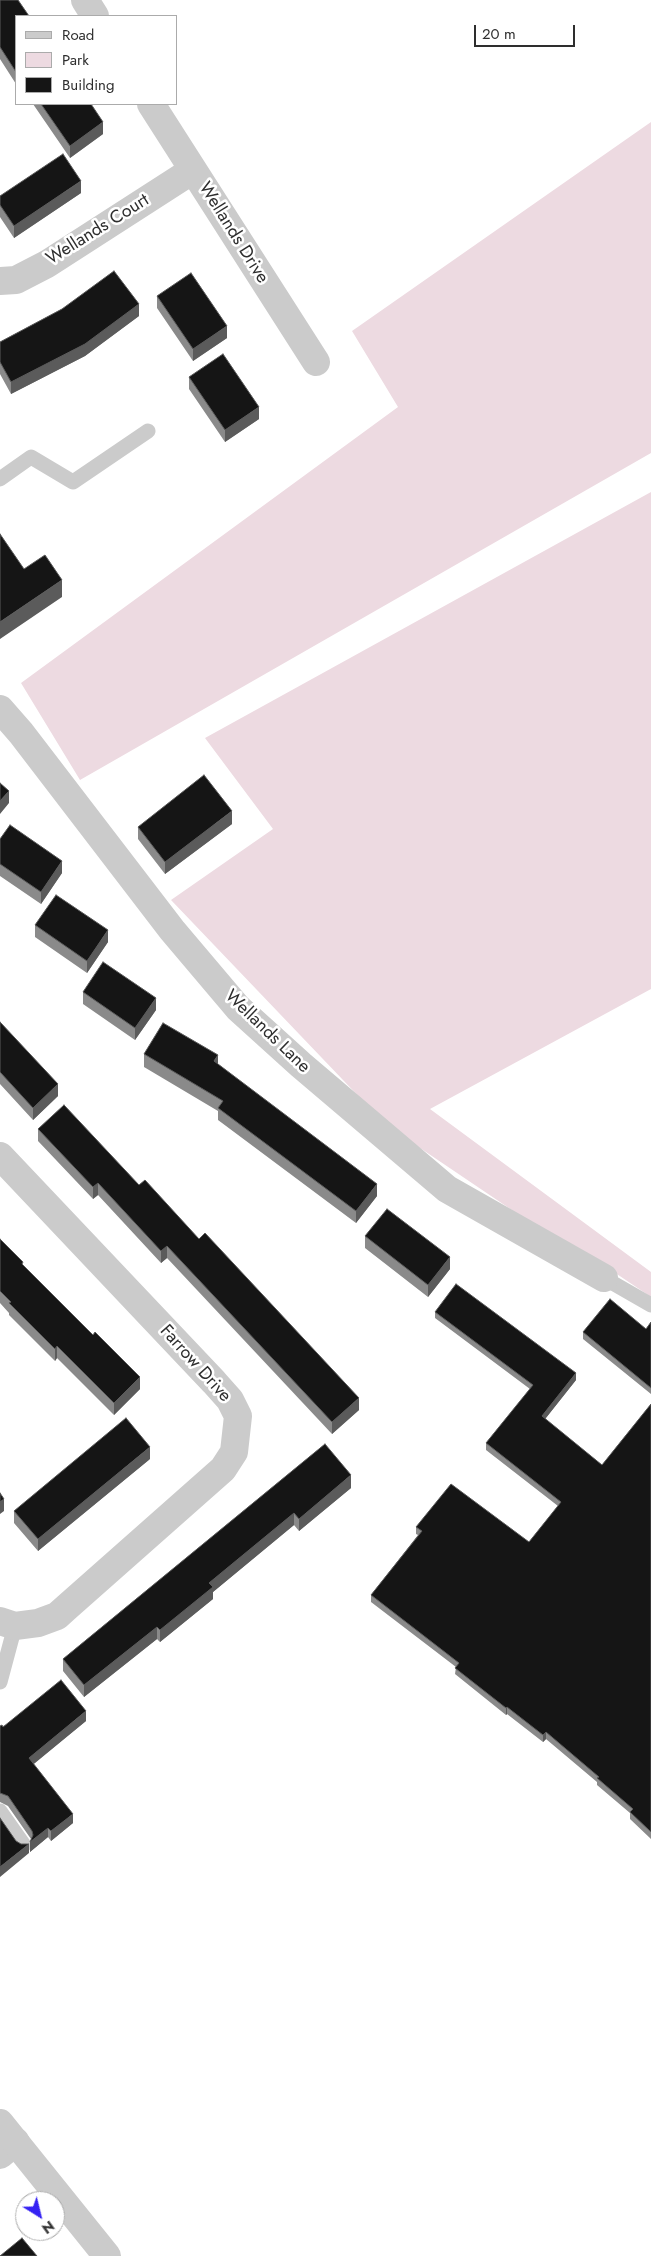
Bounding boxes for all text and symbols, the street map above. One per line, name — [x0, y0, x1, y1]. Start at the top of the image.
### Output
legend — [15, 15, 178, 105]
scale bar — [476, 15, 577, 47]
text: 20 m — [482, 23, 516, 45]
text: Road — [62, 24, 94, 46]
text: Park — [62, 49, 89, 71]
text: Building — [62, 74, 114, 96]
street label: Wellands Drive — [193, 179, 273, 287]
street label: Wellands Court — [43, 190, 153, 270]
street label: Wellands Lane — [220, 986, 314, 1078]
street label: Farrow Drive — [155, 1321, 235, 1407]
north arrow — [15, 2191, 65, 2241]
text: N — [38, 2216, 59, 2239]

